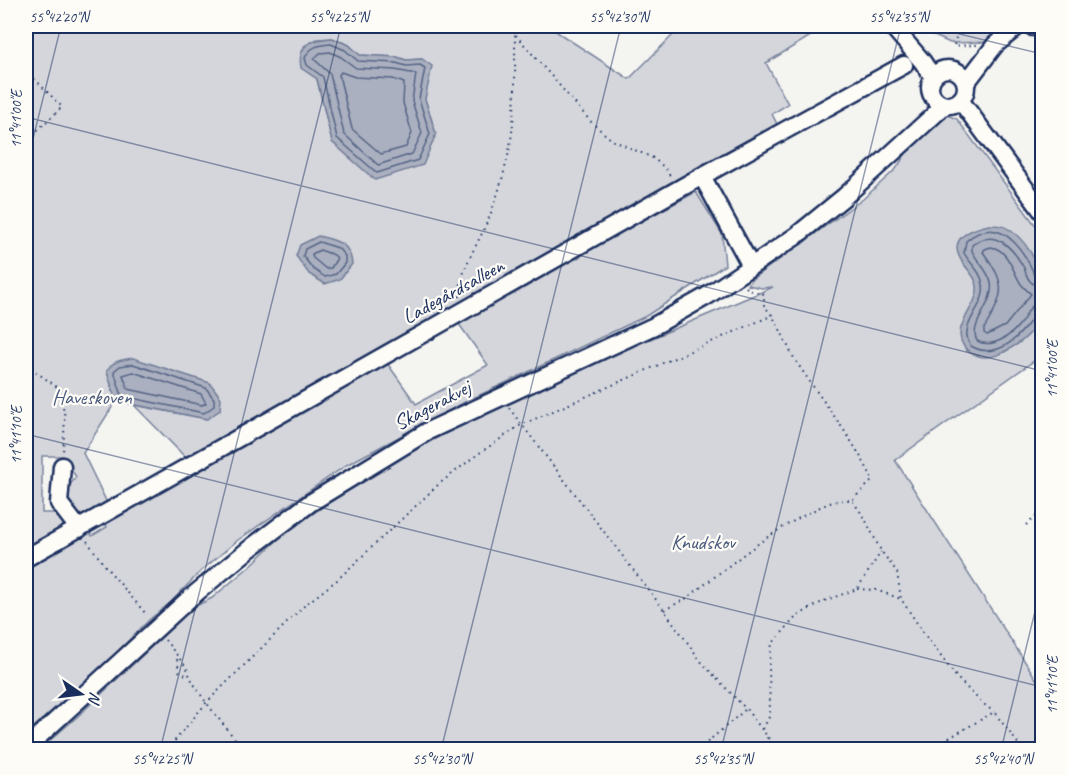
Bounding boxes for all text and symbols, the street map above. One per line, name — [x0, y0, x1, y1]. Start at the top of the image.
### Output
text: 55°42'20"N — [29, 8, 92, 27]
text: 55°42'25"N — [309, 8, 372, 27]
text: 55°42'30"N — [589, 8, 652, 27]
text: 55°42'35"N — [869, 8, 932, 27]
text: 11°41'00"E — [7, 88, 26, 148]
street label: Ladegårdsalleen — [398, 252, 510, 330]
text: 11°41'00"E — [1043, 338, 1062, 398]
street label: Skagerakvej — [389, 373, 477, 436]
park label: Haveskoven — [52, 384, 132, 410]
text: 11°41'10"E — [7, 404, 26, 464]
park label: Knudskov — [671, 529, 737, 555]
text: 11°41'10"E — [1043, 654, 1062, 714]
north arrow — [51, 664, 111, 724]
text: N — [83, 690, 105, 708]
text: 55°42'25"N — [132, 750, 195, 769]
text: 55°42'30"N — [412, 750, 475, 769]
text: 55°42'35"N — [693, 750, 756, 769]
text: 55°42'40"N — [973, 750, 1036, 769]

